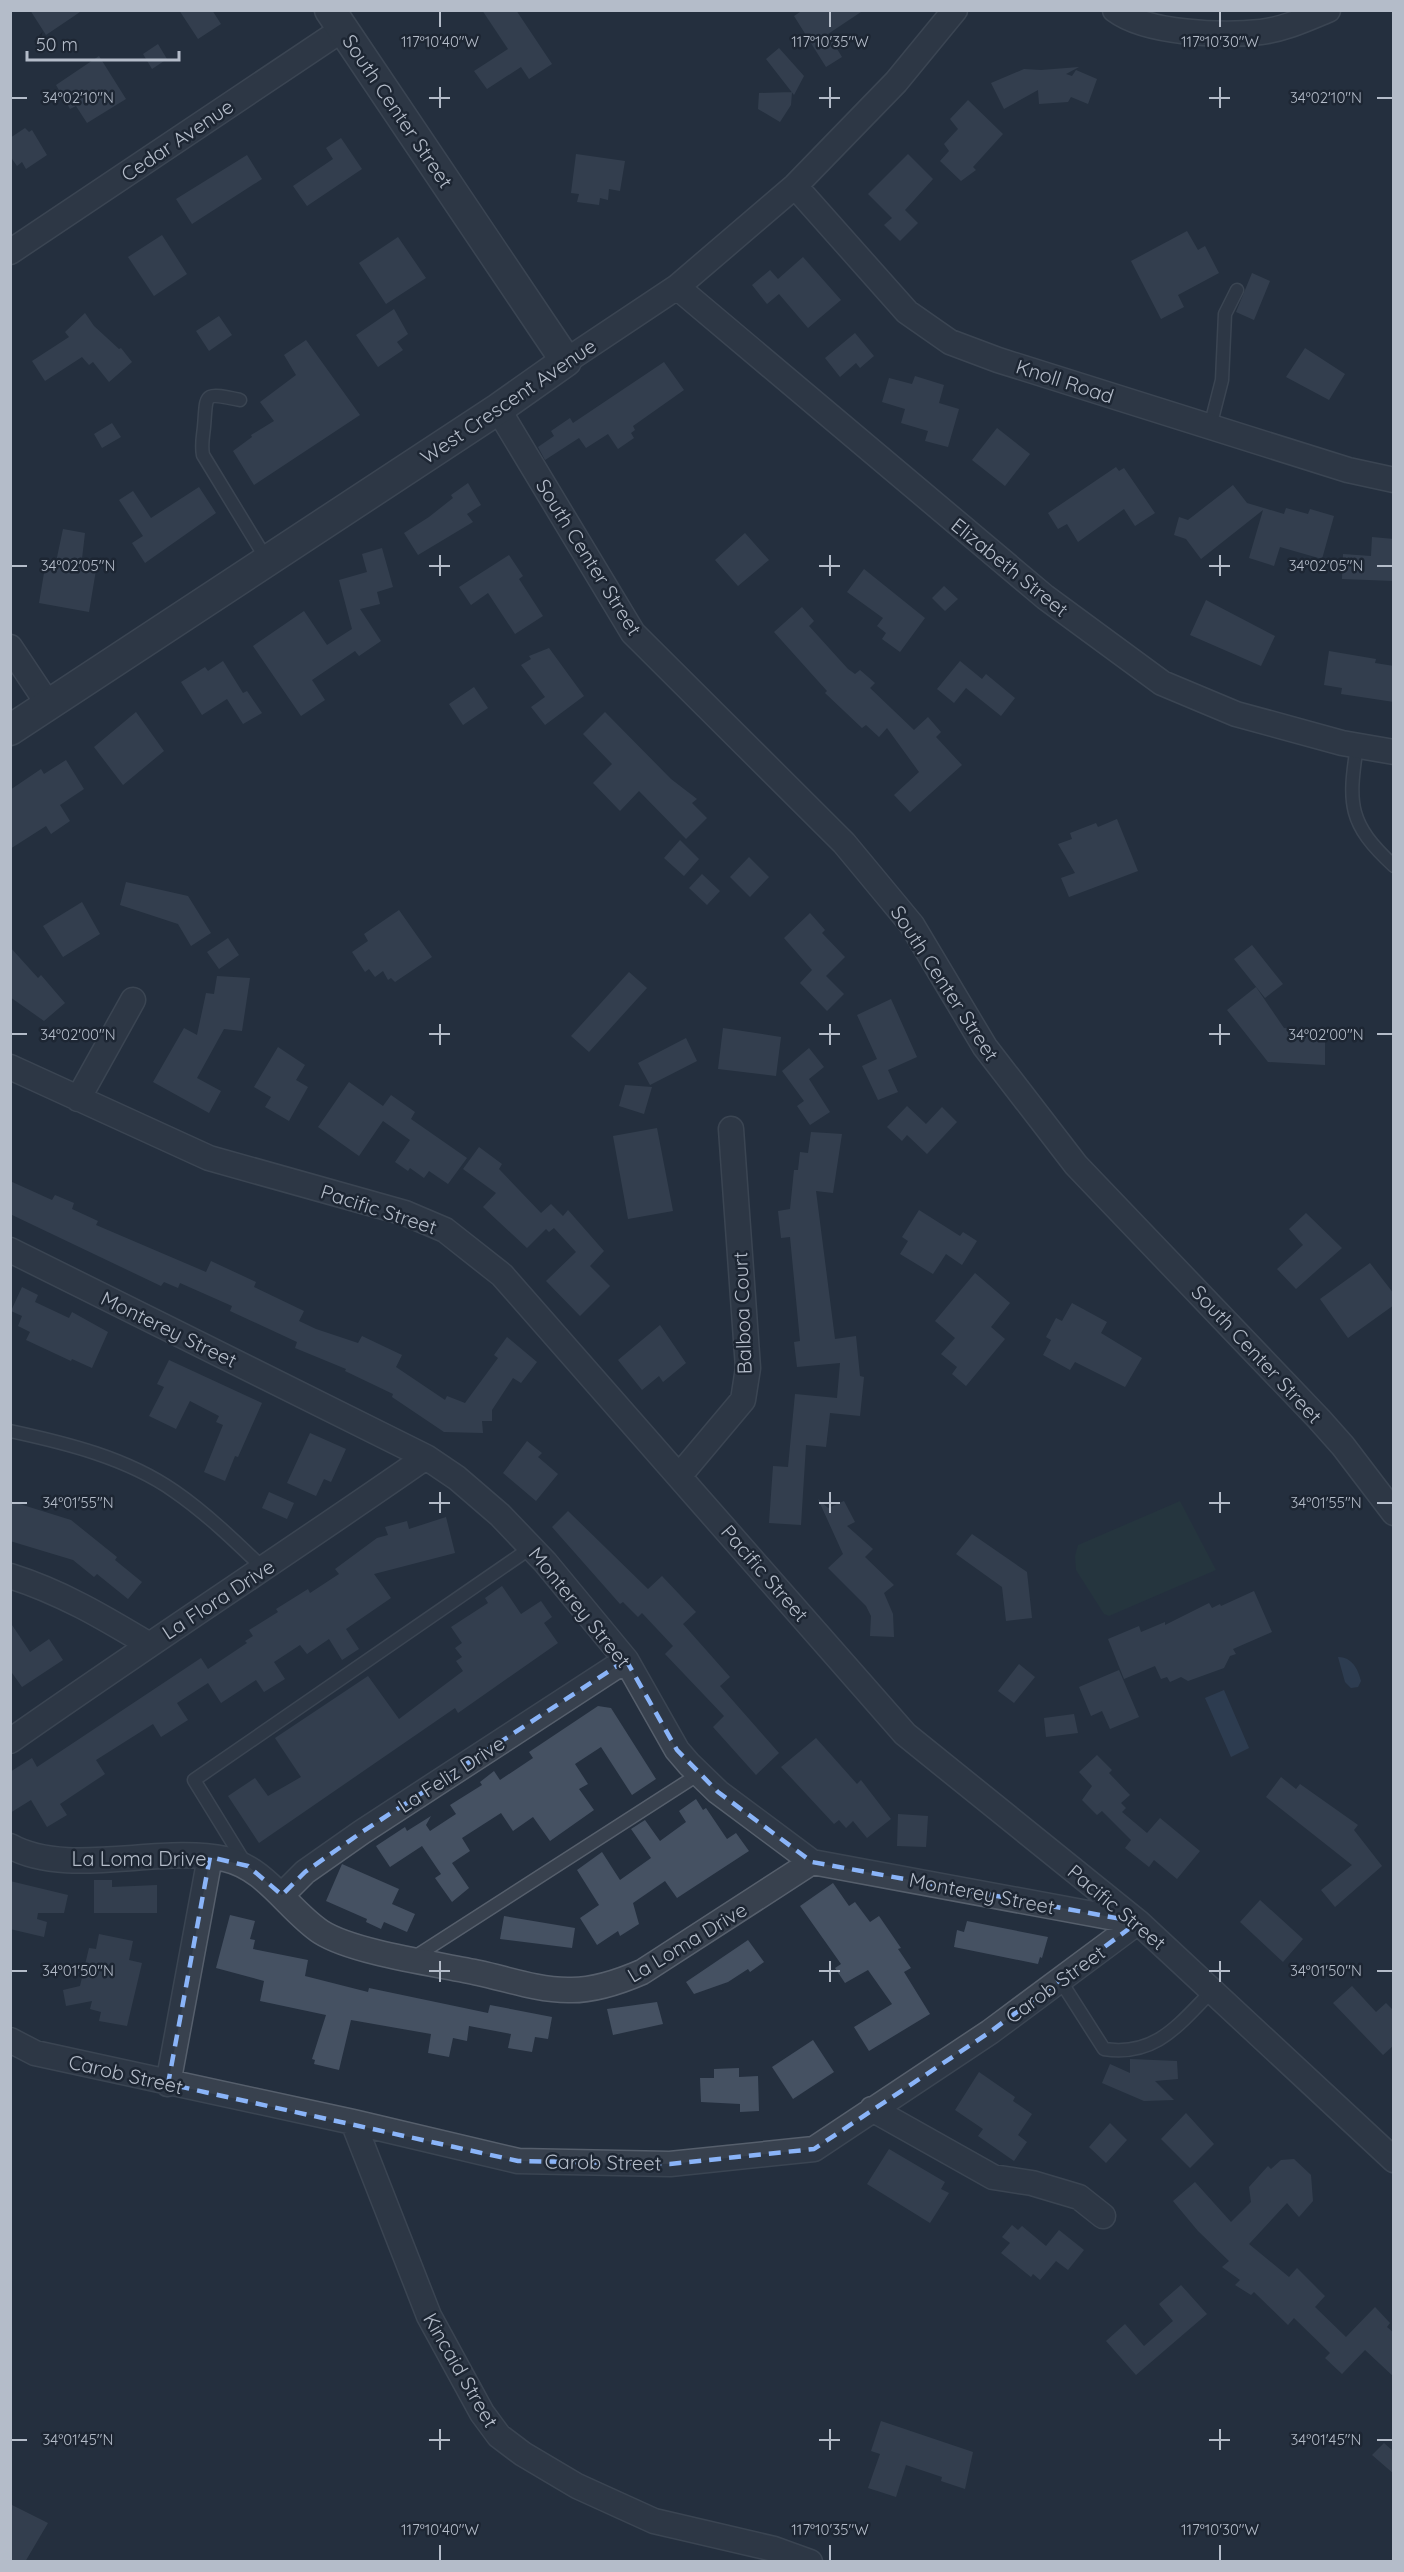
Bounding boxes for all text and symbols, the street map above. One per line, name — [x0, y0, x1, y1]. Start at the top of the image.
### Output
scale bar — [27, 24, 178, 62]
street label: South Center Street — [337, 29, 459, 193]
text: 117°10'40"W — [401, 32, 480, 51]
text: 117°10'35"W — [791, 32, 869, 51]
text: 117°10'30"W — [1181, 32, 1260, 51]
text: 50 m — [36, 33, 78, 56]
text: 34°02'10"N — [42, 88, 114, 107]
text: 34°02'10"N — [1290, 88, 1362, 107]
street label: Cedar Avenue — [116, 93, 238, 187]
street label: West Crescent Avenue — [415, 333, 601, 469]
street label: Knoll Road — [1013, 353, 1117, 409]
street label: South Center Street — [531, 474, 647, 640]
street label: Elizabeth Street — [946, 512, 1074, 622]
text: 34°02'05"N — [41, 556, 115, 575]
text: 34°02'05"N — [1289, 556, 1363, 575]
street label: South Center Street — [885, 901, 1005, 1065]
text: 34°02'00"N — [40, 1025, 116, 1044]
text: 34°02'00"N — [1288, 1025, 1364, 1044]
street label: Pacific Street — [318, 1178, 440, 1240]
street label: Balboa Court — [727, 1251, 757, 1375]
street label: South Center Street — [1186, 1280, 1328, 1429]
street label: Monterey Street — [97, 1285, 241, 1373]
text: 34°01'55"N — [42, 1493, 114, 1512]
text: 34°01'55"N — [1290, 1493, 1362, 1512]
street label: Pacific Street — [716, 1519, 814, 1627]
street label: Monterey Street — [524, 1542, 636, 1673]
street label: La Flora Drive — [157, 1553, 279, 1645]
street label: La Feliz Drive — [393, 1730, 509, 1818]
street label: La Loma Drive — [72, 1846, 206, 1871]
street label: Pacific Street — [1063, 1859, 1171, 1955]
street label: Monterey Street — [907, 1867, 1057, 1919]
street label: La Loma Drive — [623, 1897, 751, 1987]
street label: Carob Street — [1000, 1939, 1110, 2028]
text: 34°01'50"N — [42, 1961, 114, 1980]
text: 34°01'50"N — [1290, 1961, 1362, 1980]
street label: Carob Street — [66, 2049, 186, 2099]
street label: Carob Street — [544, 2148, 662, 2176]
street label: Kincaid Street — [418, 2308, 504, 2432]
text: 34°01'45"N — [43, 2430, 113, 2449]
text: 34°01'45"N — [1291, 2430, 1361, 2449]
text: 117°10'40"W — [401, 2520, 480, 2539]
text: 117°10'35"W — [791, 2520, 869, 2539]
text: 117°10'30"W — [1181, 2520, 1260, 2539]

